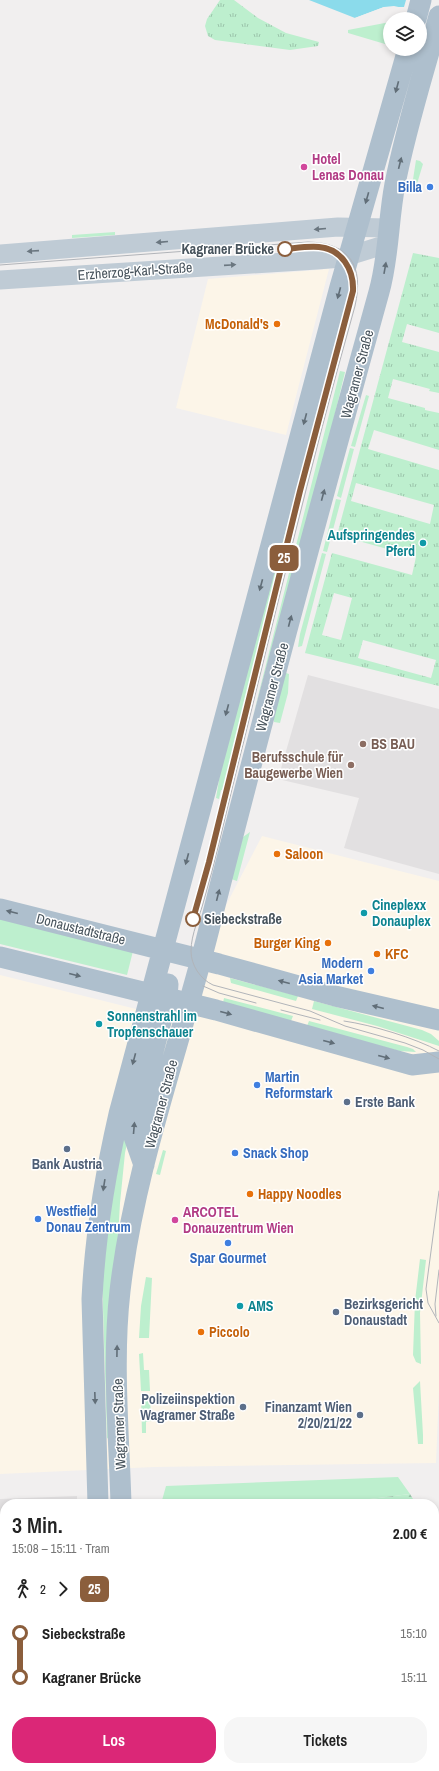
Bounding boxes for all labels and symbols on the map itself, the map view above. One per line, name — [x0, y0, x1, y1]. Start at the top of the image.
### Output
one-way arrow — [394, 80, 400, 93]
place label: Hotel Lenas Donau — [312, 150, 384, 184]
one-way arrow — [397, 156, 403, 169]
marker: Hotel Lenas Donau — [299, 162, 309, 172]
place label: Billa — [398, 178, 423, 196]
marker: Billa — [425, 182, 435, 192]
one-way arrow — [364, 192, 370, 204]
one-way arrow — [314, 225, 326, 232]
one-way arrow — [156, 238, 168, 245]
place label: Kagraner Brücke — [181, 240, 274, 258]
marker: Kagraner Brücke — [277, 241, 293, 257]
one-way arrow — [27, 248, 39, 255]
street label: Erzherzog-Karl-Straße — [77, 258, 193, 284]
one-way arrow — [224, 261, 236, 268]
one-way arrow — [382, 262, 388, 274]
one-way arrow — [336, 287, 342, 299]
place label: McDonald's — [205, 315, 269, 333]
marker: McDonald's — [272, 319, 282, 329]
street label: Wagramer Straße — [337, 328, 377, 420]
one-way arrow — [302, 413, 308, 425]
one-way arrow — [320, 489, 326, 501]
place label: Aufspringendes Pferd — [328, 526, 415, 560]
marker: Aufspringendes Pferd — [418, 538, 428, 548]
line badge: 25 — [266, 545, 302, 571]
one-way arrow — [257, 579, 263, 591]
one-way arrow — [287, 615, 293, 627]
street label: Wagramer Straße — [252, 641, 292, 733]
one-way arrow — [224, 705, 230, 717]
place label: BS BAU — [371, 735, 415, 753]
marker: BS BAU — [358, 739, 368, 749]
place label: Berufsschule für Baugewerbe Wien — [244, 748, 344, 782]
marker: Berufsschule für Baugewerbe Wien — [346, 760, 356, 770]
place label: Saloon — [285, 845, 323, 863]
marker: Saloon — [272, 849, 282, 859]
one-way arrow — [184, 853, 190, 865]
one-way arrow — [215, 889, 221, 901]
place label: Cineplexx Donauplex — [372, 896, 431, 930]
one-way arrow — [5, 908, 18, 914]
marker: Cineplexx Donauplex — [359, 908, 369, 918]
street label: Donaustadtstraße — [35, 909, 127, 949]
place label: Siebeckstraße — [204, 910, 282, 928]
marker: Siebeckstraße — [185, 911, 201, 927]
place label: Burger King — [254, 934, 320, 952]
marker: Burger King — [323, 938, 333, 948]
place label: KFC — [385, 945, 409, 963]
marker: KFC — [372, 949, 382, 959]
place label: Modern Asia Market — [299, 954, 363, 988]
marker: Modern Asia Market — [366, 966, 376, 976]
one-way arrow — [69, 972, 81, 978]
one-way arrow — [278, 979, 290, 985]
one-way arrow — [372, 1003, 384, 1009]
place label: Sonnenstrahl im Tropfenschauer — [107, 1007, 197, 1041]
one-way arrow — [220, 1010, 232, 1016]
marker: Sonnenstrahl im Tropfenschauer — [94, 1019, 104, 1029]
one-way arrow — [323, 1039, 335, 1045]
one-way arrow — [130, 1052, 136, 1065]
one-way arrow — [378, 1054, 390, 1060]
street label: Wagramer Straße — [141, 1058, 181, 1150]
place label: Martin Reformstark — [265, 1068, 333, 1102]
marker: Martin Reformstark — [252, 1080, 262, 1090]
place label: Erste Bank — [355, 1093, 416, 1111]
marker: Erste Bank — [342, 1097, 352, 1107]
one-way arrow — [131, 1122, 138, 1134]
marker: Bank Austria — [62, 1144, 72, 1154]
place label: Snack Shop — [243, 1144, 309, 1162]
marker: Snack Shop — [230, 1148, 240, 1158]
place label: Bank Austria — [32, 1155, 103, 1173]
one-way arrow — [101, 1179, 107, 1191]
place label: Happy Noodles — [258, 1185, 342, 1203]
marker: Happy Noodles — [245, 1189, 255, 1199]
place label: Westfield Donau Zentrum — [46, 1202, 131, 1236]
place label: ARCOTEL Donauzentrum Wien — [183, 1203, 294, 1237]
marker: Westfield Donau Zentrum — [33, 1214, 43, 1224]
marker: ARCOTEL Donauzentrum Wien — [170, 1215, 180, 1225]
marker: Spar Gourmet — [223, 1238, 233, 1248]
place label: Spar Gourmet — [190, 1249, 266, 1267]
place label: Bezirksgericht Donaustadt — [344, 1295, 423, 1329]
place label: AMS — [248, 1297, 274, 1315]
marker: AMS — [235, 1301, 245, 1311]
marker: Bezirksgericht Donaustadt — [331, 1307, 341, 1317]
place label: Piccolo — [209, 1323, 250, 1341]
marker: Piccolo — [196, 1327, 206, 1337]
one-way arrow — [114, 1344, 120, 1357]
street label: Wagramer Straße — [108, 1378, 130, 1470]
place label: Polizeiinspektion Wagramer Straße — [140, 1390, 235, 1424]
one-way arrow — [91, 1392, 98, 1404]
place label: Finanzamt Wien 2/20/21/22 — [265, 1398, 352, 1432]
marker: Polizeiinspektion Wagramer Straße — [238, 1402, 248, 1412]
marker: Finanzamt Wien 2/20/21/22 — [355, 1410, 365, 1420]

